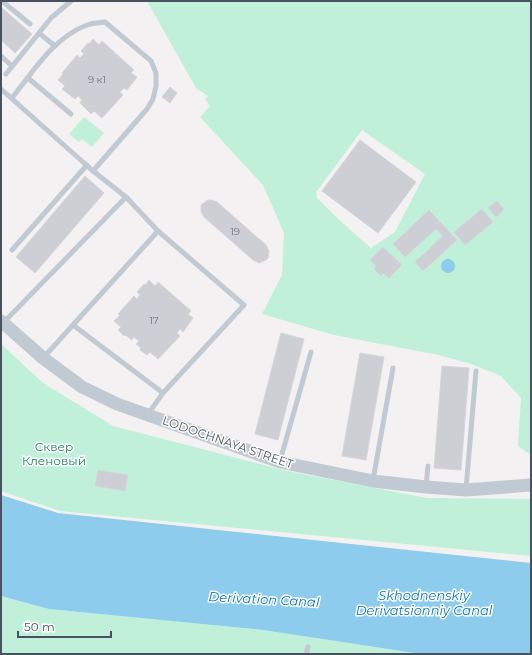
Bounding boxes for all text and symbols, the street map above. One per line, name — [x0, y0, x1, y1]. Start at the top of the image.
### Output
house number: 9 к1 — [88, 73, 106, 86]
house number: 19 — [230, 225, 240, 238]
house number: 17 — [149, 314, 159, 327]
street label: LODOCHNAYA STREET — [161, 413, 296, 472]
park label: Сквер Кленовый — [22, 439, 86, 468]
water label: Skhodnenskiy Derivatsionniy Canal — [356, 587, 493, 618]
water label: Derivation Canal — [208, 588, 320, 610]
scale bar — [18, 613, 111, 639]
text: 50 m — [24, 619, 55, 634]

